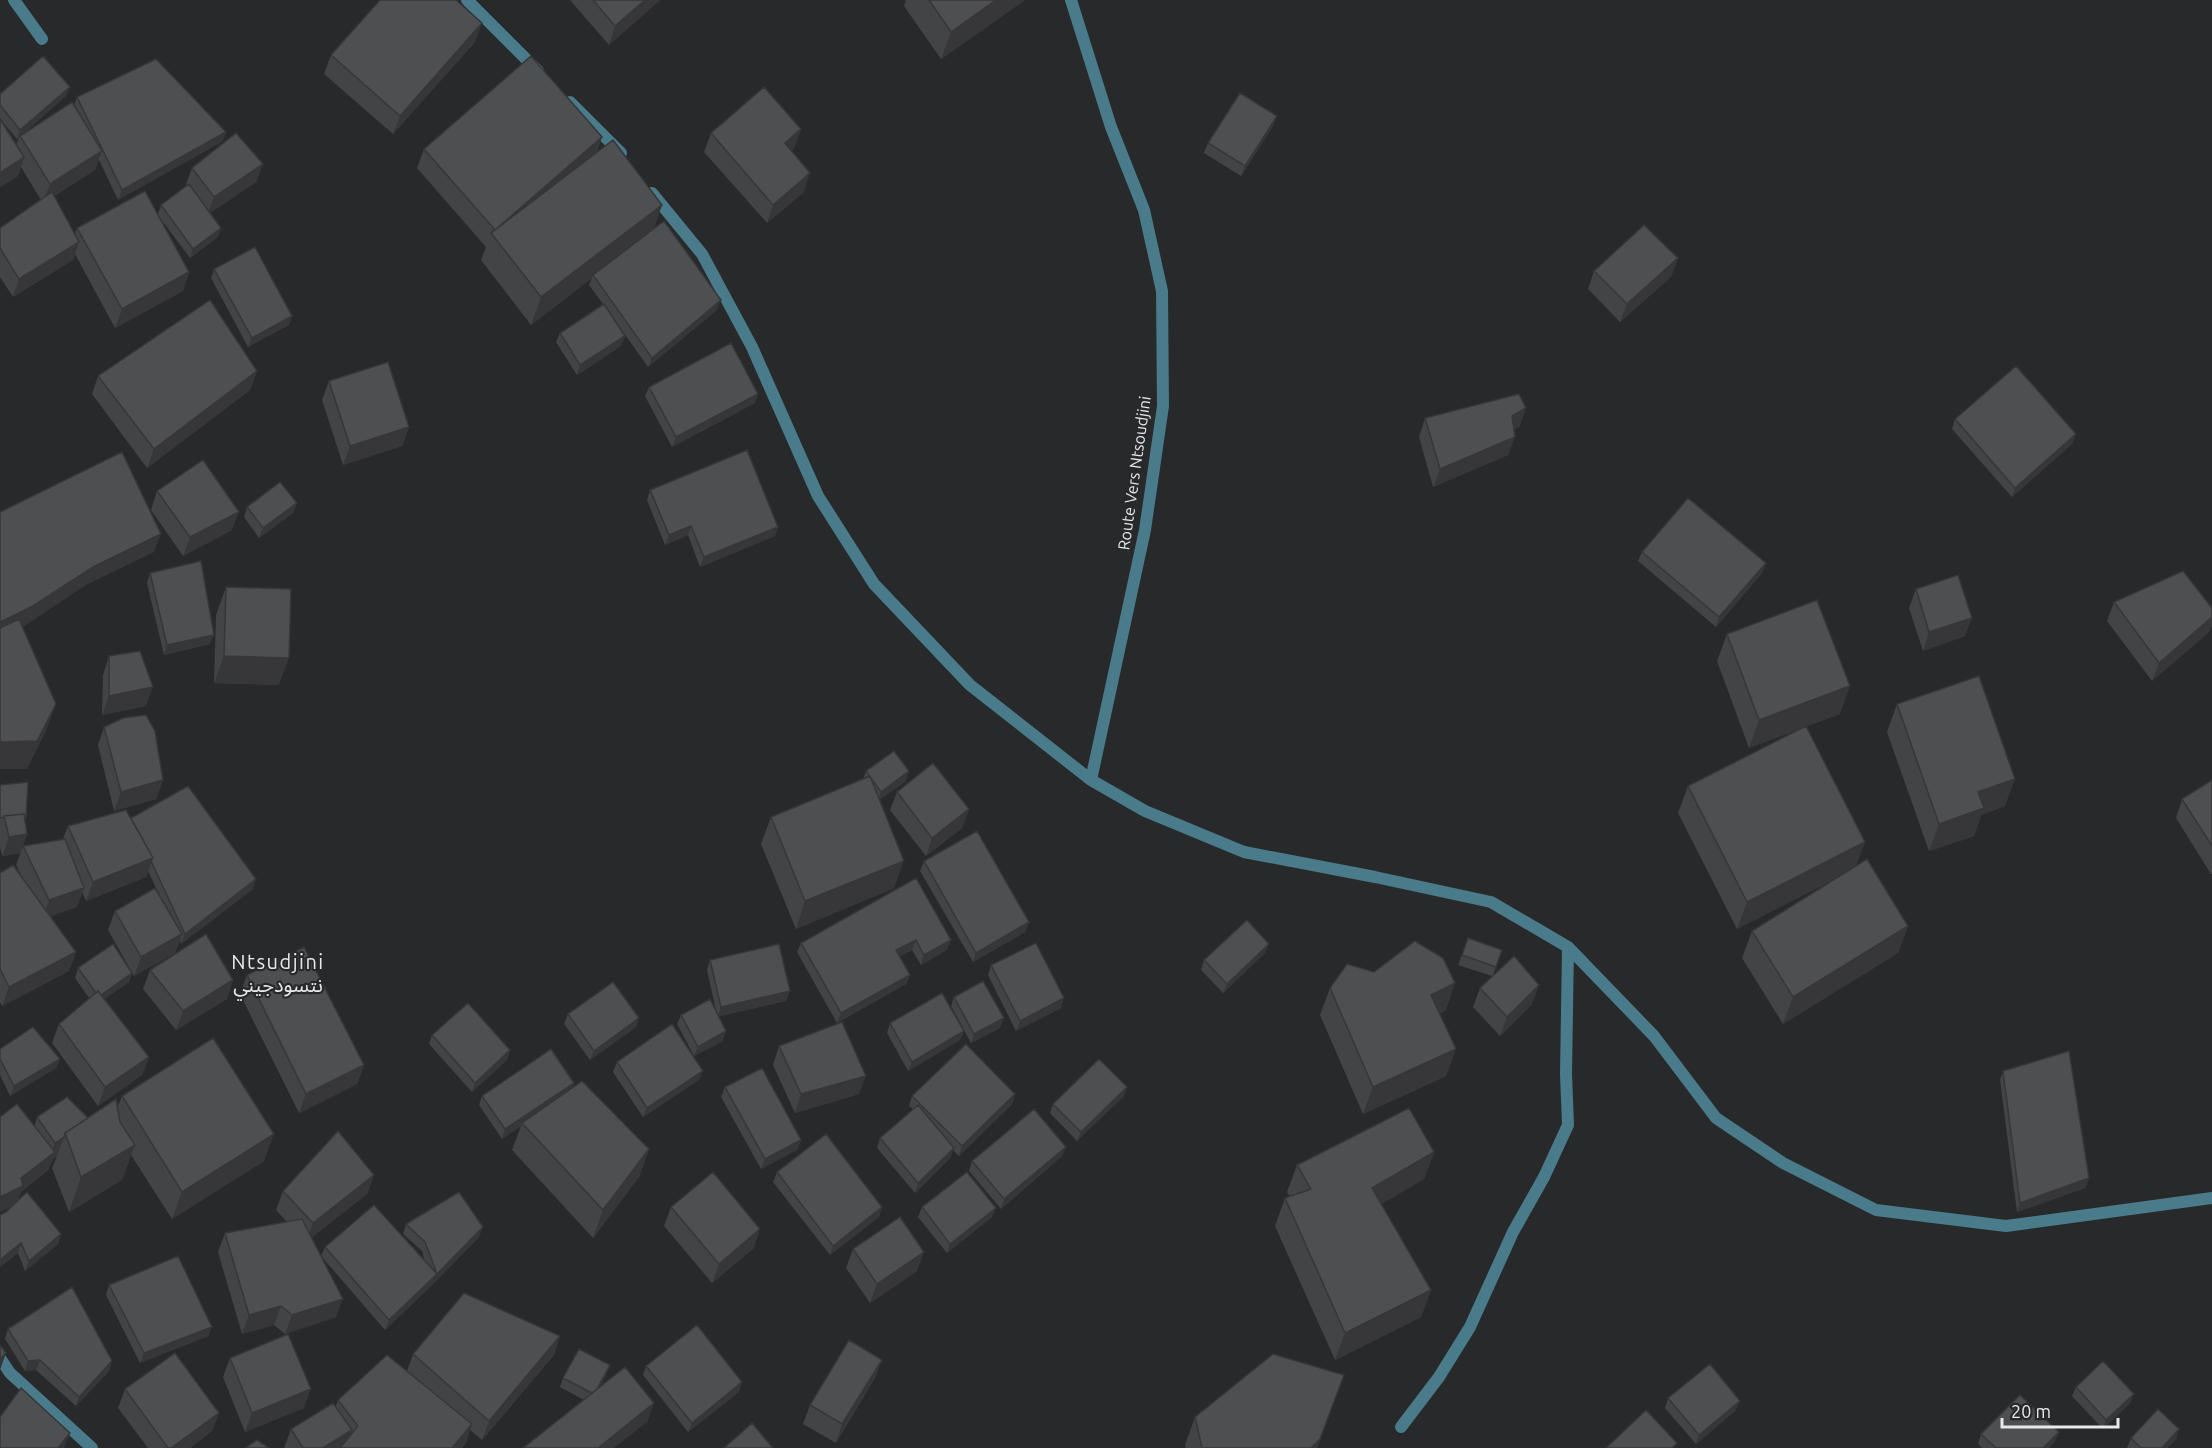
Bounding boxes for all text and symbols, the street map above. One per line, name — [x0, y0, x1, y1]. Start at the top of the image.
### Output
street label: Route Vers Ntsoudjini — [1114, 395, 1154, 551]
district label: Ntsudjini نتسودجيني — [231, 950, 325, 1000]
scale bar — [2002, 1391, 2118, 1429]
text: 20 m — [2011, 1401, 2051, 1421]

